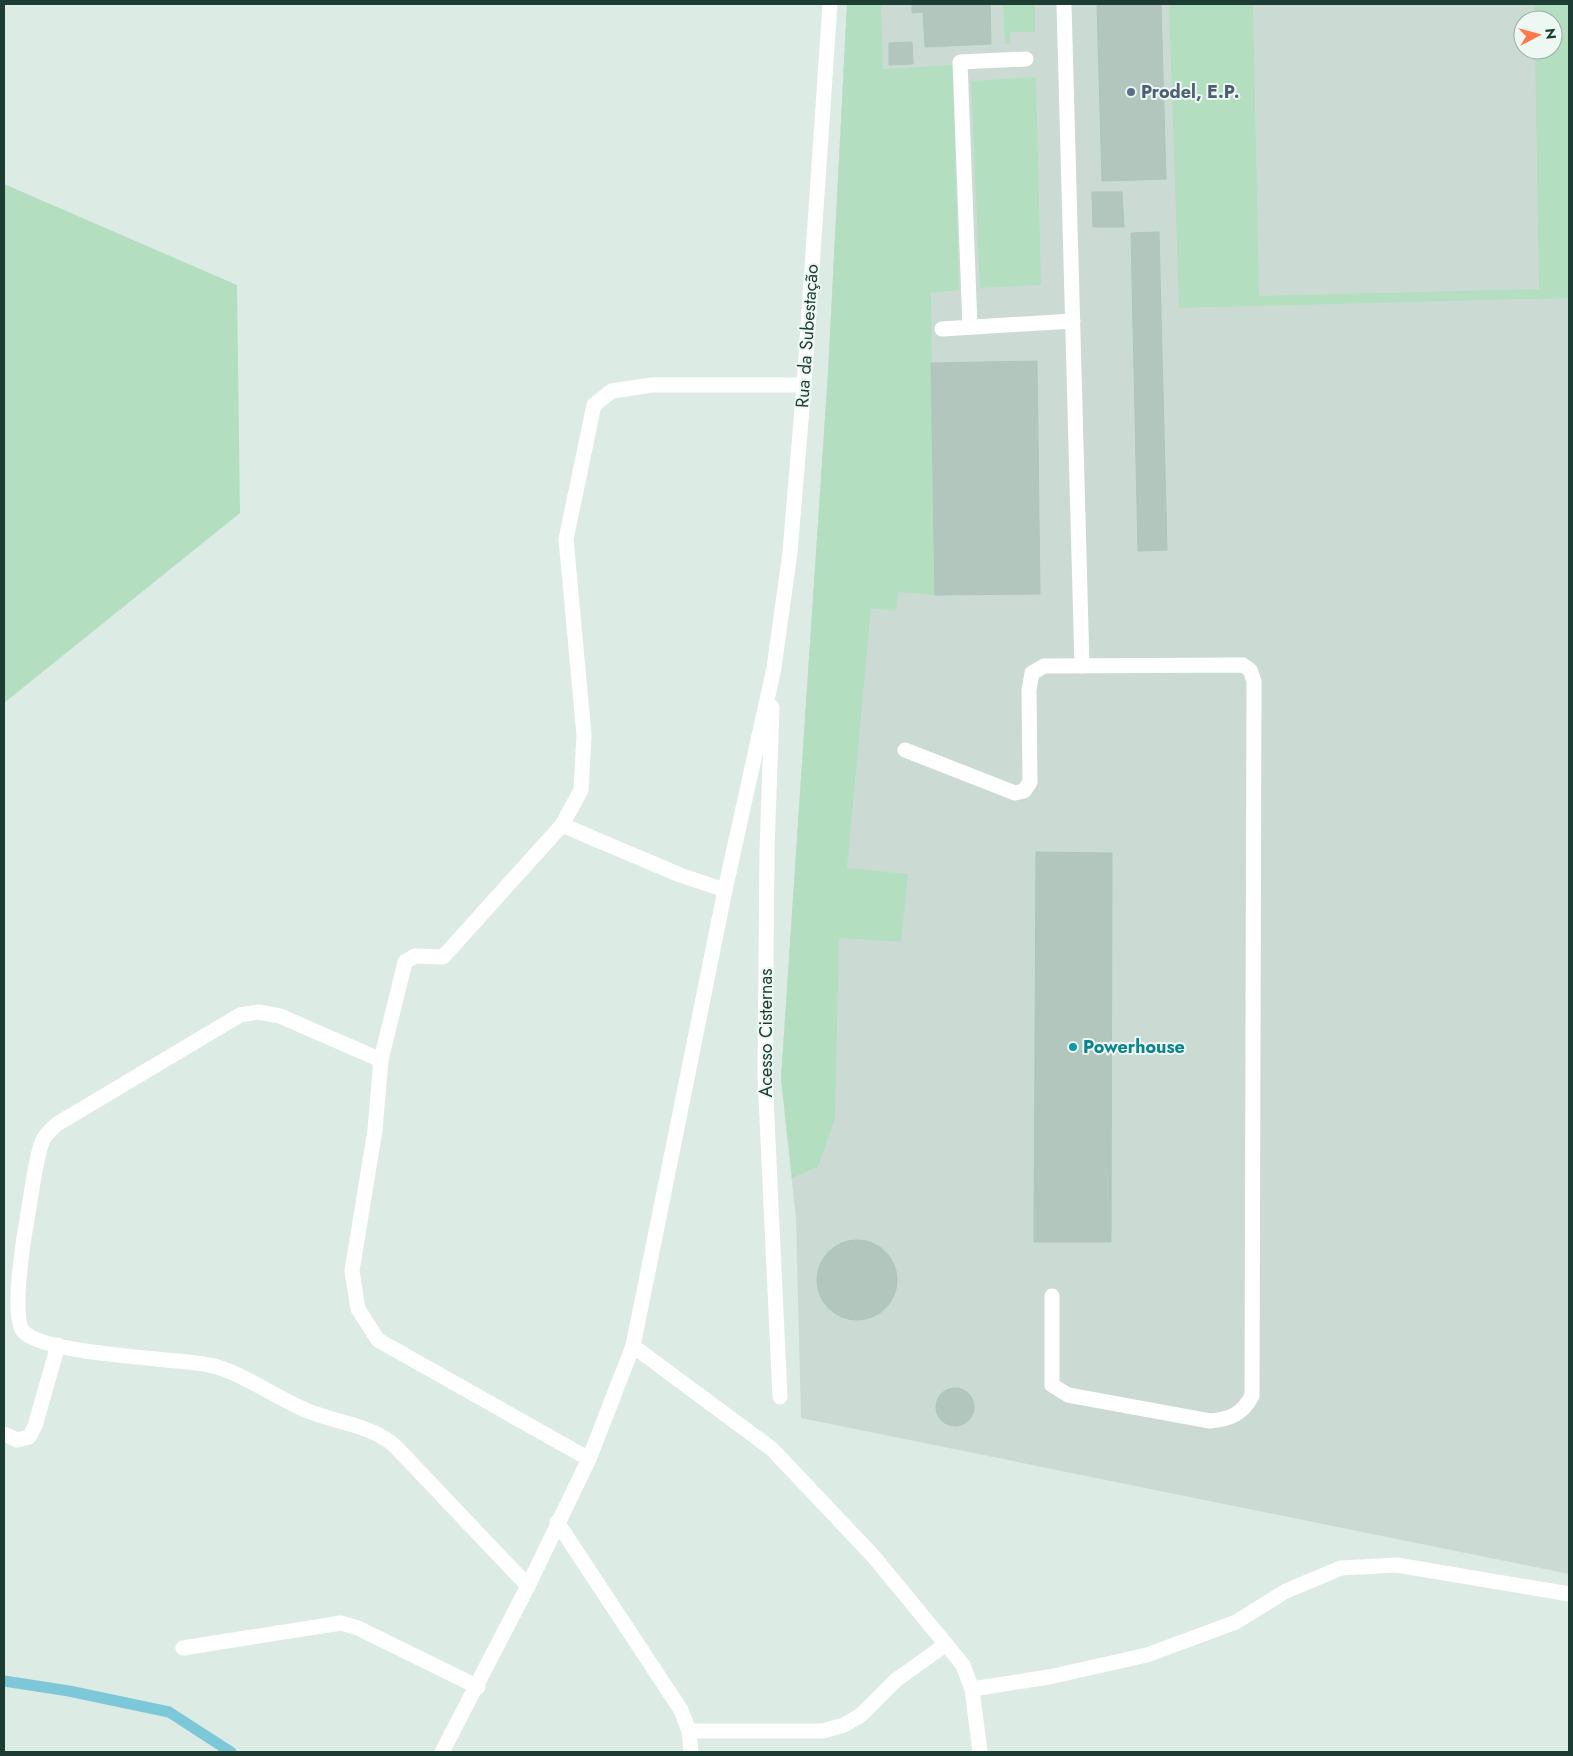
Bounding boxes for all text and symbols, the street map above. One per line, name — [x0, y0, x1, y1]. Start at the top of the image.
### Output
north arrow — [1513, 10, 1563, 60]
text: N — [1540, 27, 1561, 40]
place label: Prodel, E.P. — [1141, 79, 1240, 105]
marker: Prodel, E.P. — [1125, 86, 1137, 98]
street label: Rua da Subestação — [789, 263, 825, 409]
street label: Acesso Cisternas — [753, 969, 779, 1097]
place label: Powerhouse — [1083, 1034, 1185, 1060]
marker: Powerhouse — [1067, 1041, 1079, 1053]

